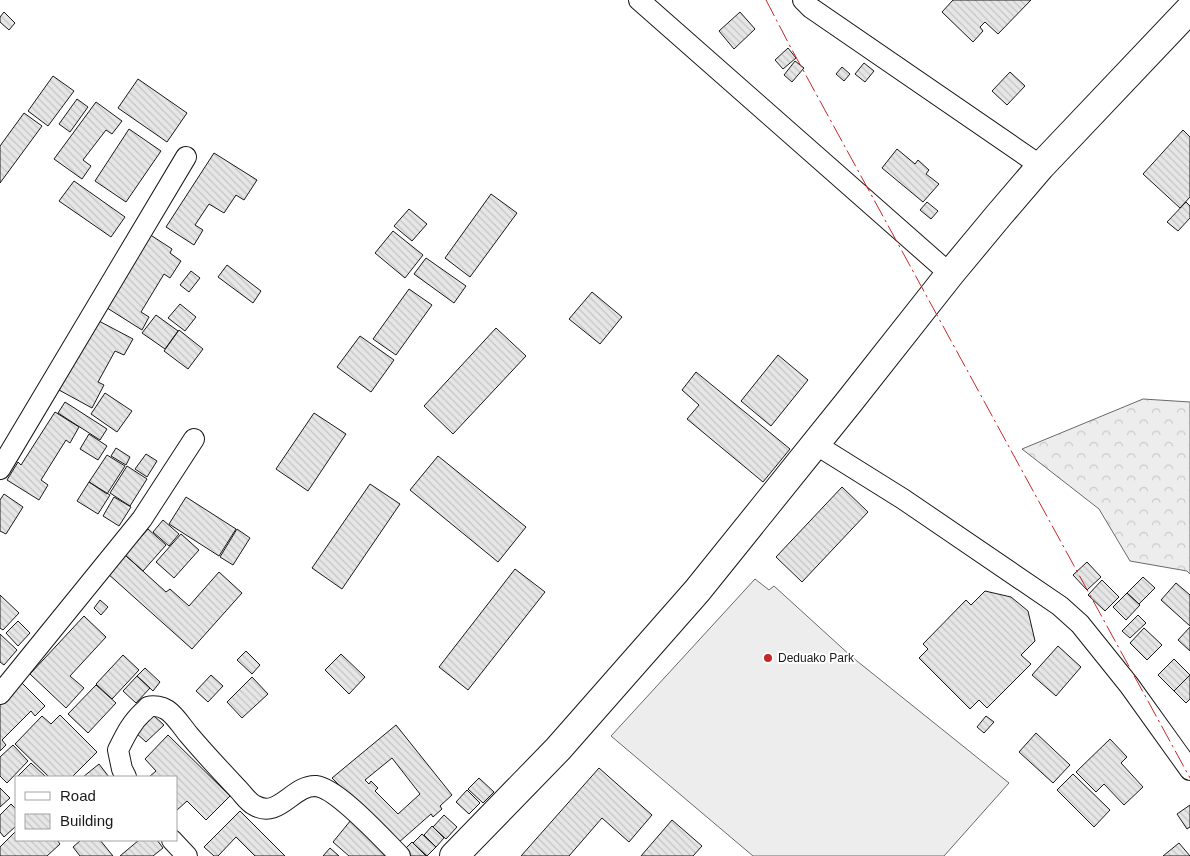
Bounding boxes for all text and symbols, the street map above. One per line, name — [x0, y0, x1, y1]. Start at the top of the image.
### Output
place label: Deduako Park — [778, 651, 855, 665]
marker: Deduako Park — [762, 652, 774, 664]
legend — [15, 776, 178, 841]
text: Road — [60, 787, 96, 804]
text: Building — [60, 812, 113, 829]

